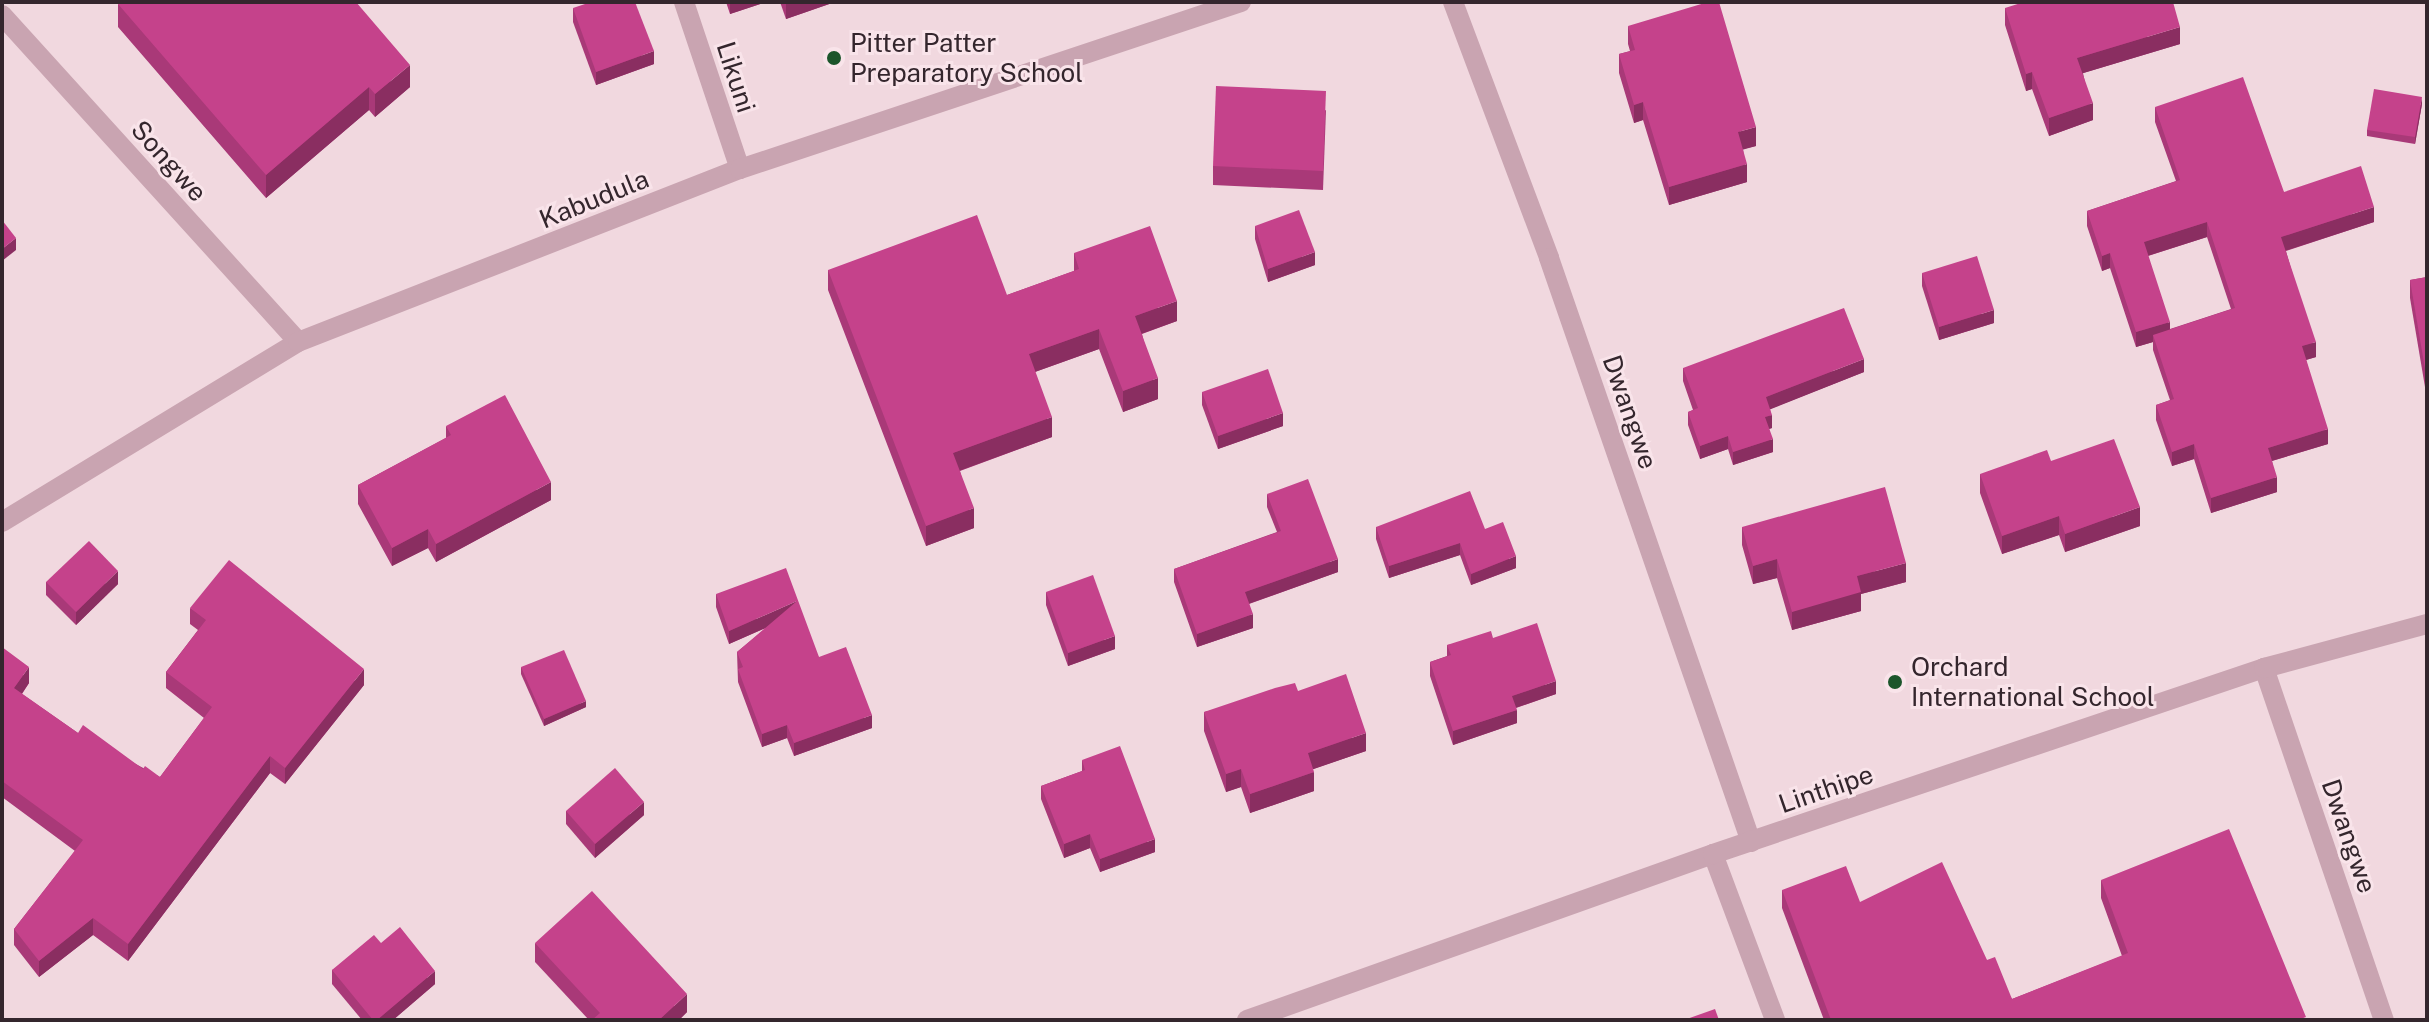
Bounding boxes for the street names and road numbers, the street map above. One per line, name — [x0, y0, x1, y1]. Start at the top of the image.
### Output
street label: Likuni — [710, 38, 762, 116]
street label: Songwe — [125, 114, 213, 208]
street label: Kabudula — [535, 163, 653, 235]
street label: Dwangwe — [1596, 351, 1664, 473]
street label: Linthipe — [1775, 758, 1877, 820]
street label: Dwangwe — [2315, 775, 2383, 897]

